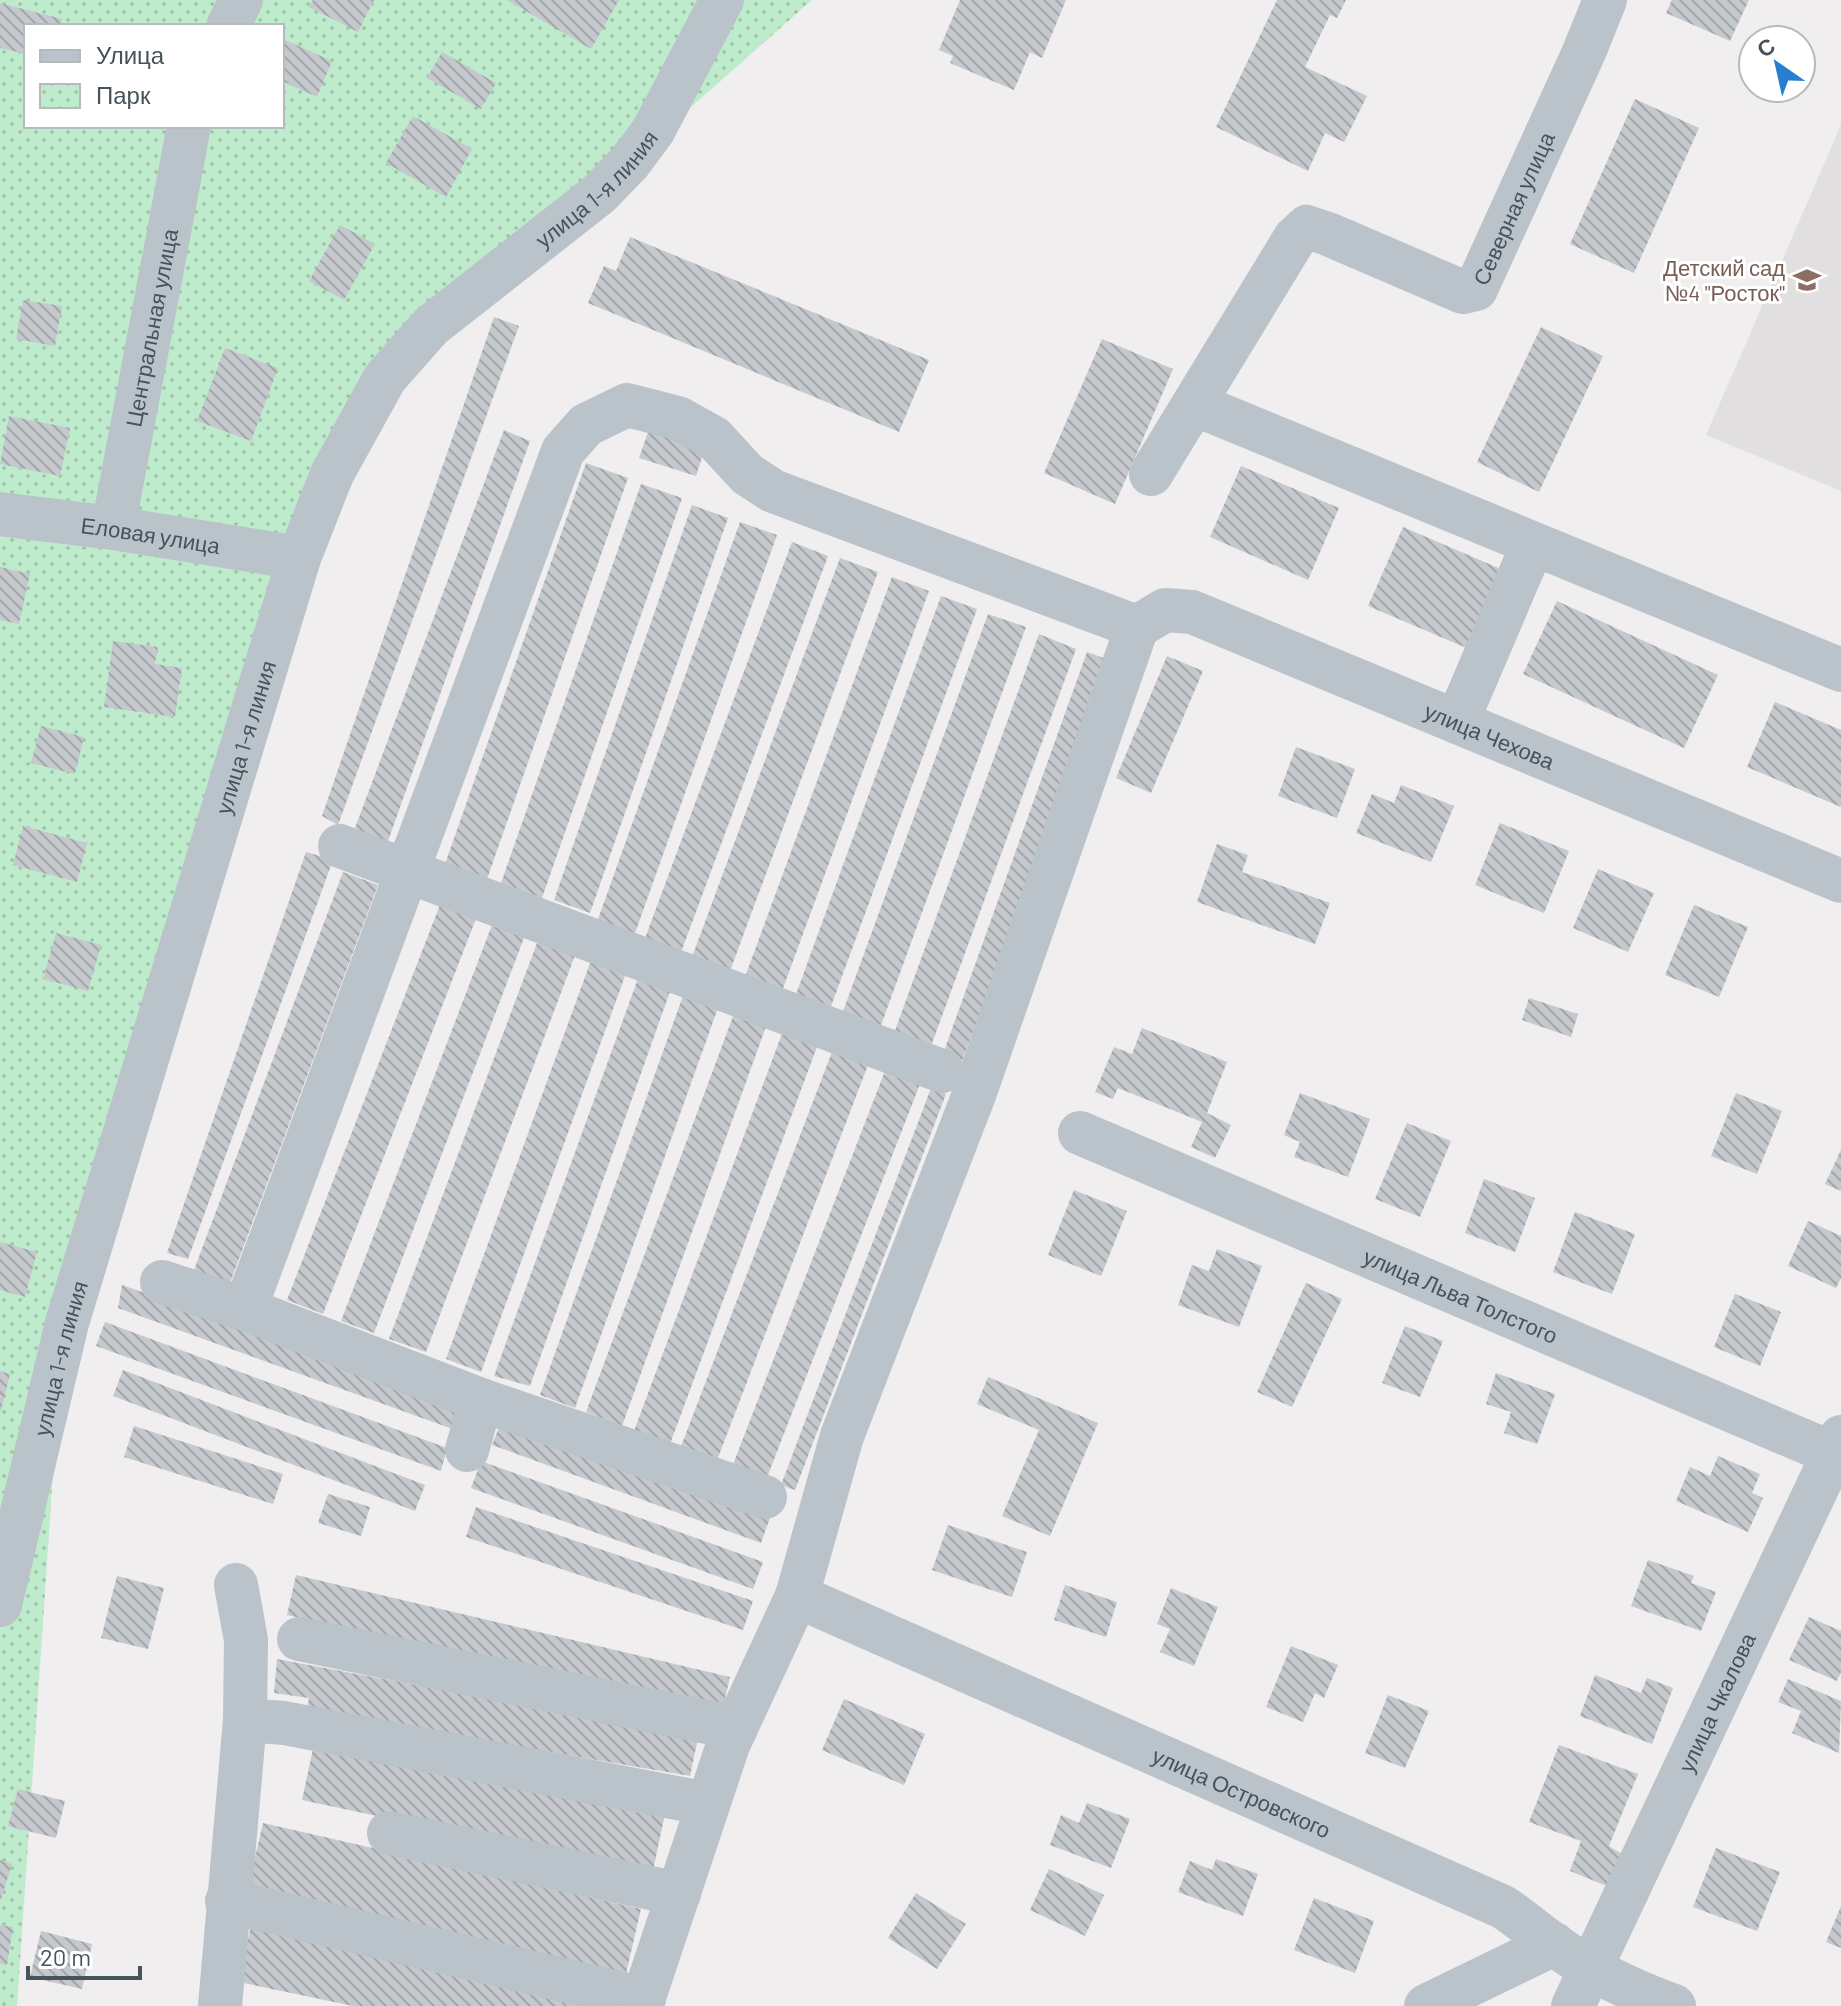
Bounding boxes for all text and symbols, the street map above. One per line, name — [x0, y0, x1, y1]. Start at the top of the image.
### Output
legend — [24, 24, 284, 128]
north arrow — [1737, 24, 1817, 104]
text: С — [1751, 31, 1779, 62]
text: Улица — [96, 40, 165, 69]
text: Парк — [96, 80, 151, 109]
street label: улица 1-я линия — [530, 125, 662, 253]
street label: Северная улица — [1467, 127, 1559, 289]
street label: Центральная улица — [119, 226, 182, 429]
place label: Детский сад №4 "Росток" — [1663, 254, 1785, 305]
school or university icon: Детский сад №4 "Росток" — [1792, 265, 1822, 295]
street label: Еловая улица — [79, 511, 223, 558]
street label: улица 1-я линия — [209, 657, 280, 817]
street label: улица Чехова — [1420, 697, 1559, 774]
street label: улица Льва Толстого — [1360, 1242, 1562, 1348]
street label: улица 1-я линия — [28, 1277, 92, 1439]
street label: улица Чкалова — [1672, 1628, 1760, 1776]
street label: улица Островского — [1148, 1741, 1335, 1843]
scale bar — [28, 1930, 140, 1980]
text: 20 m — [40, 1942, 91, 1971]

